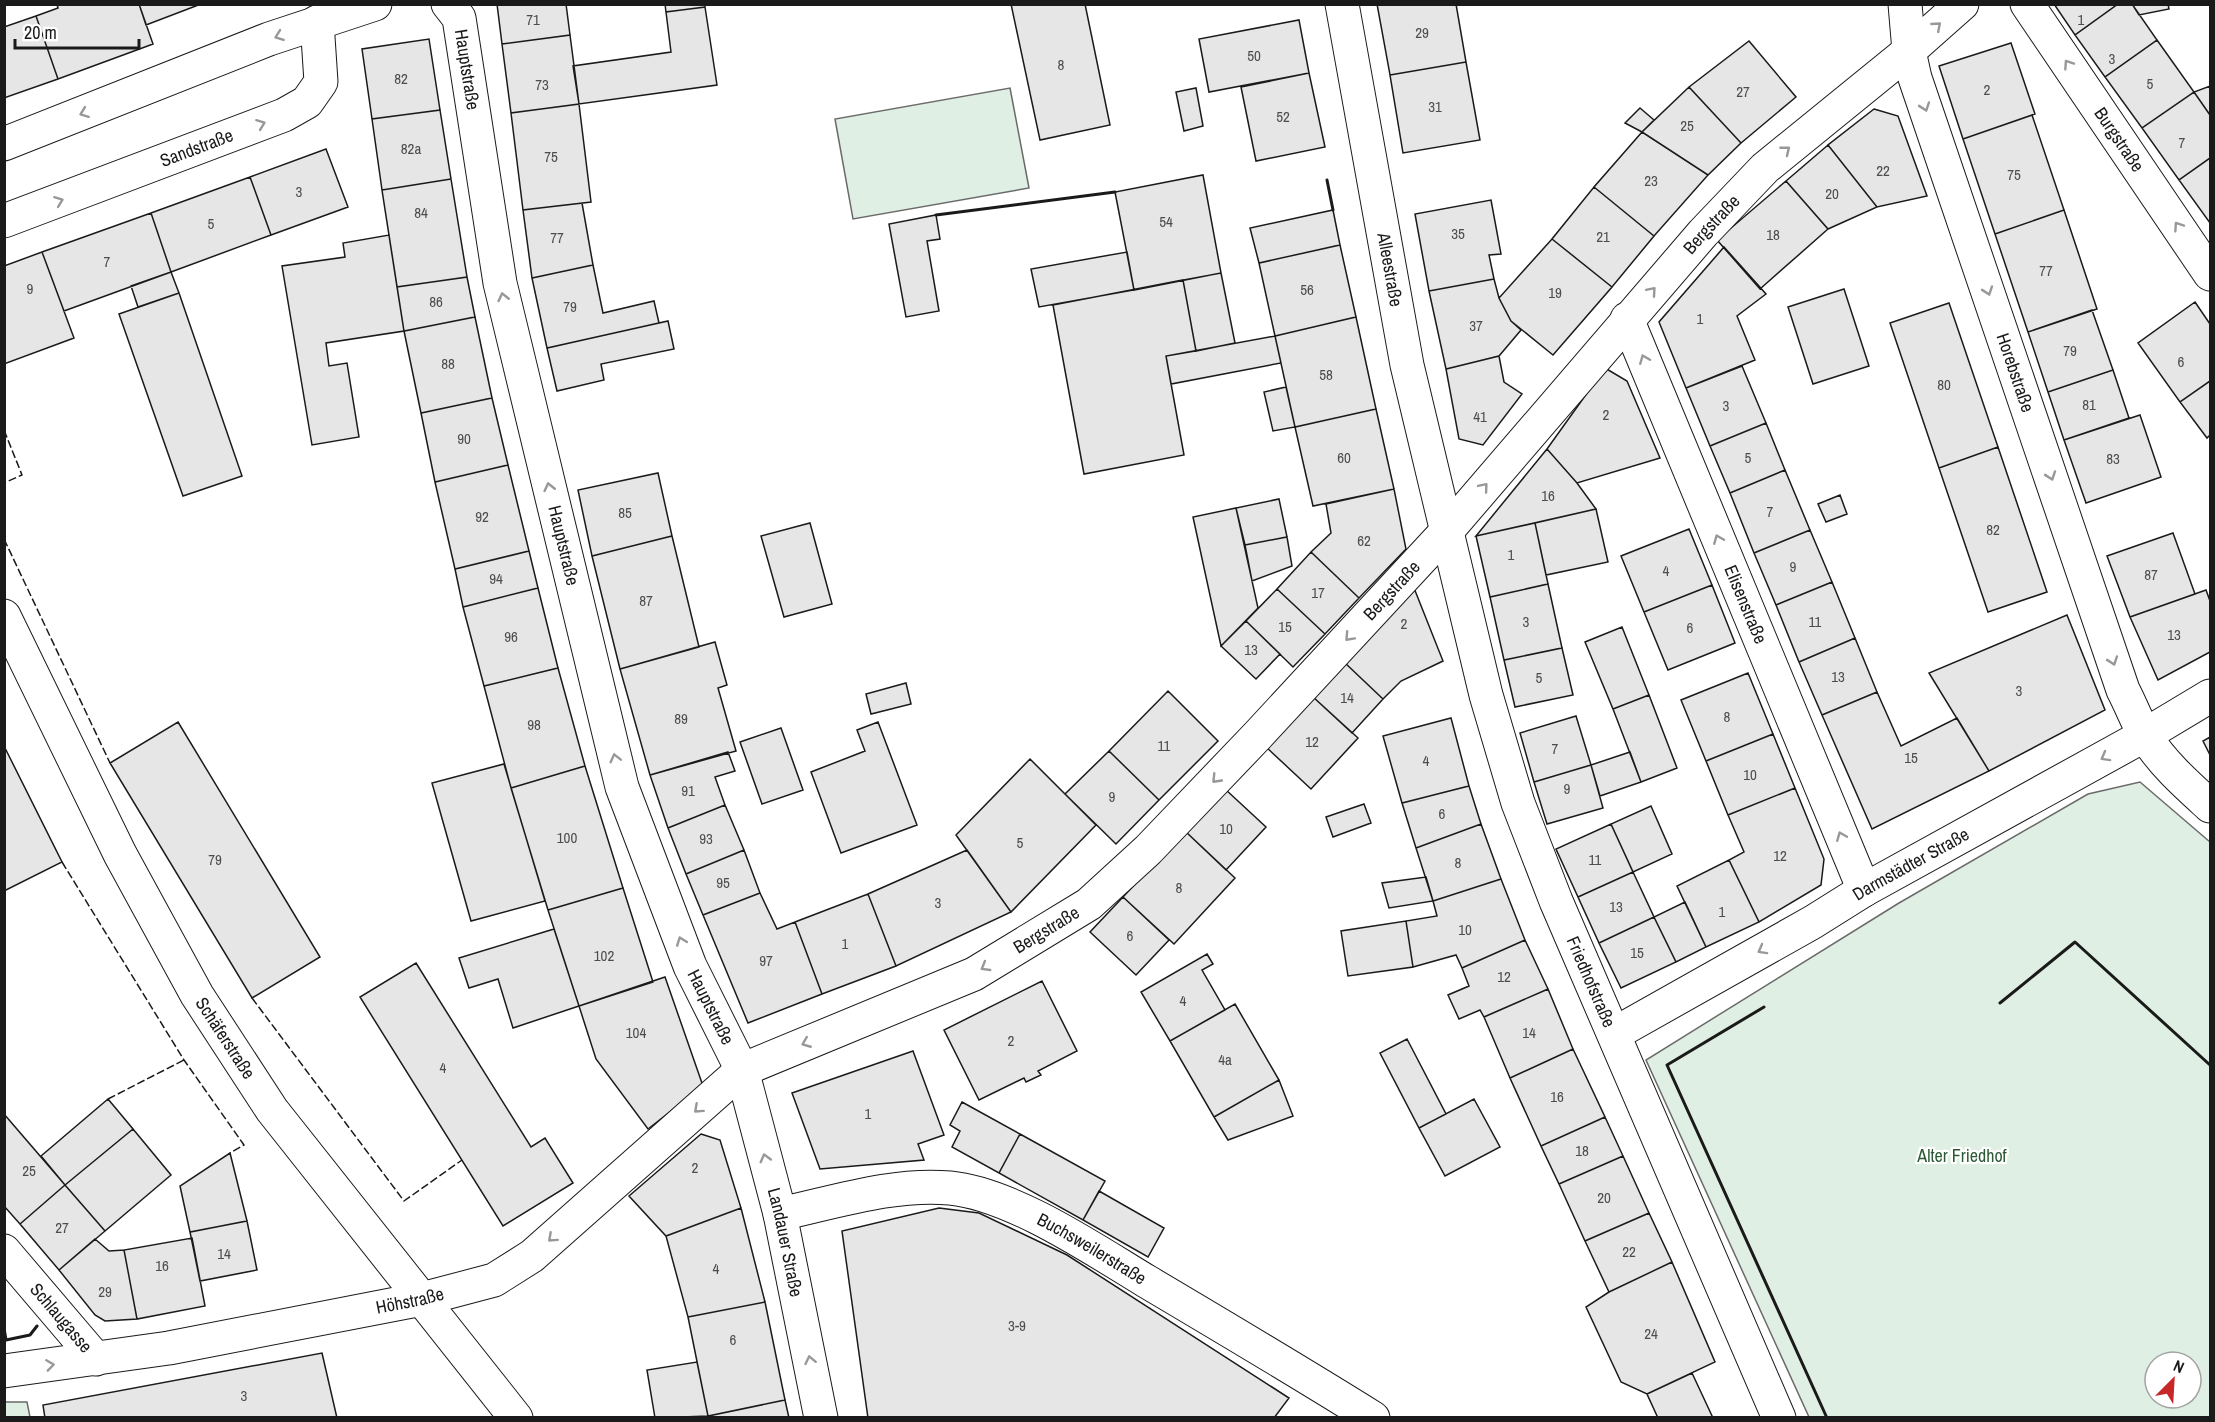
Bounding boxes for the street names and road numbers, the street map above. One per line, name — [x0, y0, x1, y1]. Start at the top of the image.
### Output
street label: Hauptstraße — [449, 27, 486, 112]
street label: Burgstraße — [2089, 102, 2150, 177]
street label: Sandstraße — [156, 122, 237, 173]
street label: Bergstraße — [1677, 189, 1745, 259]
street label: Alleestraße — [1371, 230, 1409, 309]
street label: Horebstraße — [1991, 330, 2041, 415]
street label: Hauptstraße — [542, 503, 586, 588]
street label: Bergstraße — [1357, 555, 1425, 625]
street label: Elisenstraße — [1718, 561, 1773, 647]
street label: Darmstädter Straße — [1847, 821, 1973, 906]
street label: Bergstraße — [1008, 900, 1084, 959]
street label: Friedhofstraße — [1561, 932, 1622, 1031]
street label: Hauptstraße — [682, 965, 740, 1049]
street label: Schäferstraße — [190, 992, 261, 1084]
street label: Landauer Straße — [762, 1185, 809, 1299]
street label: Buchsweilerstraße — [1033, 1207, 1151, 1290]
street label: Schlaugasse — [24, 1277, 98, 1358]
street label: Höhstraße — [374, 1281, 447, 1320]

